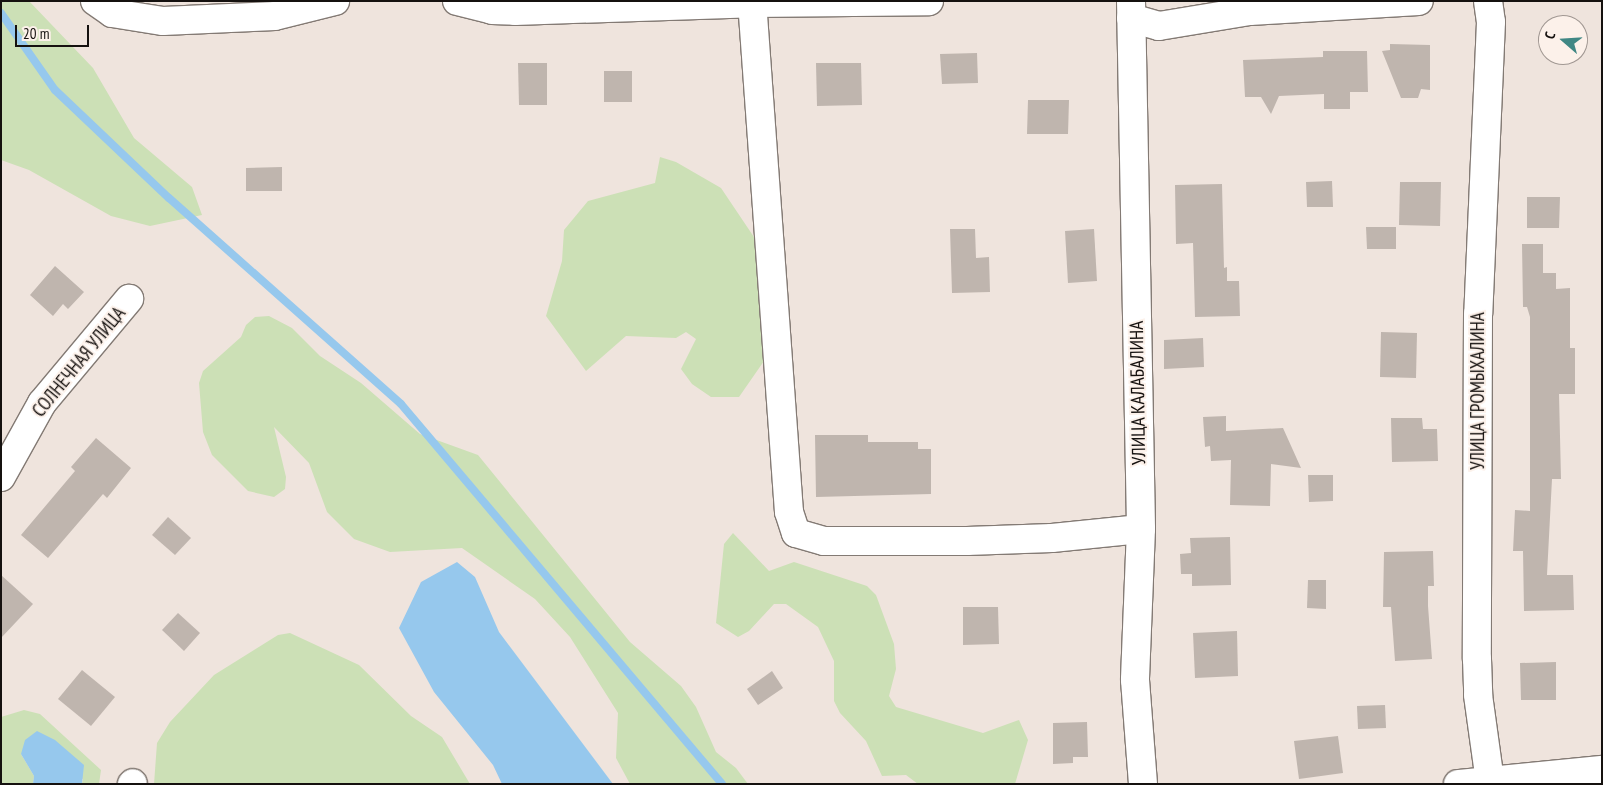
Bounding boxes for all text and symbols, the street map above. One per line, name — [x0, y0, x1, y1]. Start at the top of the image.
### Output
scale bar — [18, 15, 91, 47]
north arrow — [1538, 15, 1588, 65]
text: 20 m — [23, 24, 49, 43]
text: С — [1540, 29, 1559, 41]
street label: СОЛНЕЧНАЯ УЛИЦА — [28, 302, 130, 422]
street label: УЛИЦА ГРОМЫХАЛИНА — [1467, 312, 1489, 470]
street label: УЛИЦА КАЛАБАЛИНА — [1125, 320, 1151, 466]

